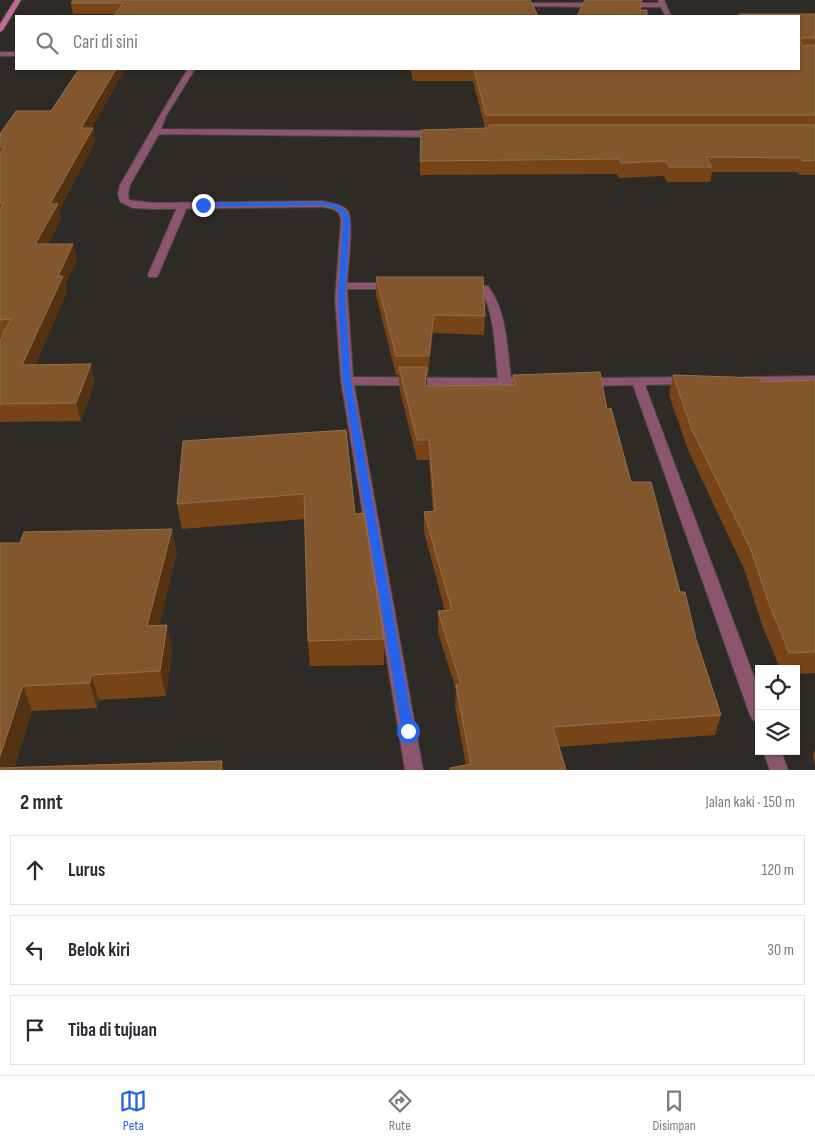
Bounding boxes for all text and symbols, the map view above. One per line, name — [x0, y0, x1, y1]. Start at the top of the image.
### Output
search box — [15, 15, 800, 70]
icon: search — [33, 29, 61, 57]
text: Cari di sini — [73, 31, 138, 54]
route end — [192, 194, 215, 217]
map controls — [755, 665, 800, 755]
button: locate — [755, 665, 800, 710]
button: layers — [755, 710, 800, 755]
route start — [397, 720, 420, 743]
text: 2 mnt — [20, 790, 63, 815]
text: Jalan kaki · 150 m — [705, 793, 795, 812]
icon: ahead — [21, 856, 49, 884]
text: Lurus — [68, 859, 105, 882]
text: 120 m — [762, 861, 794, 880]
icon: left — [21, 936, 49, 964]
text: Belok kiri — [68, 939, 130, 962]
text: 30 m — [767, 941, 794, 960]
icon: arrive — [21, 1016, 49, 1044]
text: Tiba di tujuan — [68, 1019, 157, 1042]
tab: Peta — [119, 1087, 147, 1134]
tab: Rute — [386, 1087, 414, 1134]
tab: Disimpan — [652, 1087, 696, 1134]

